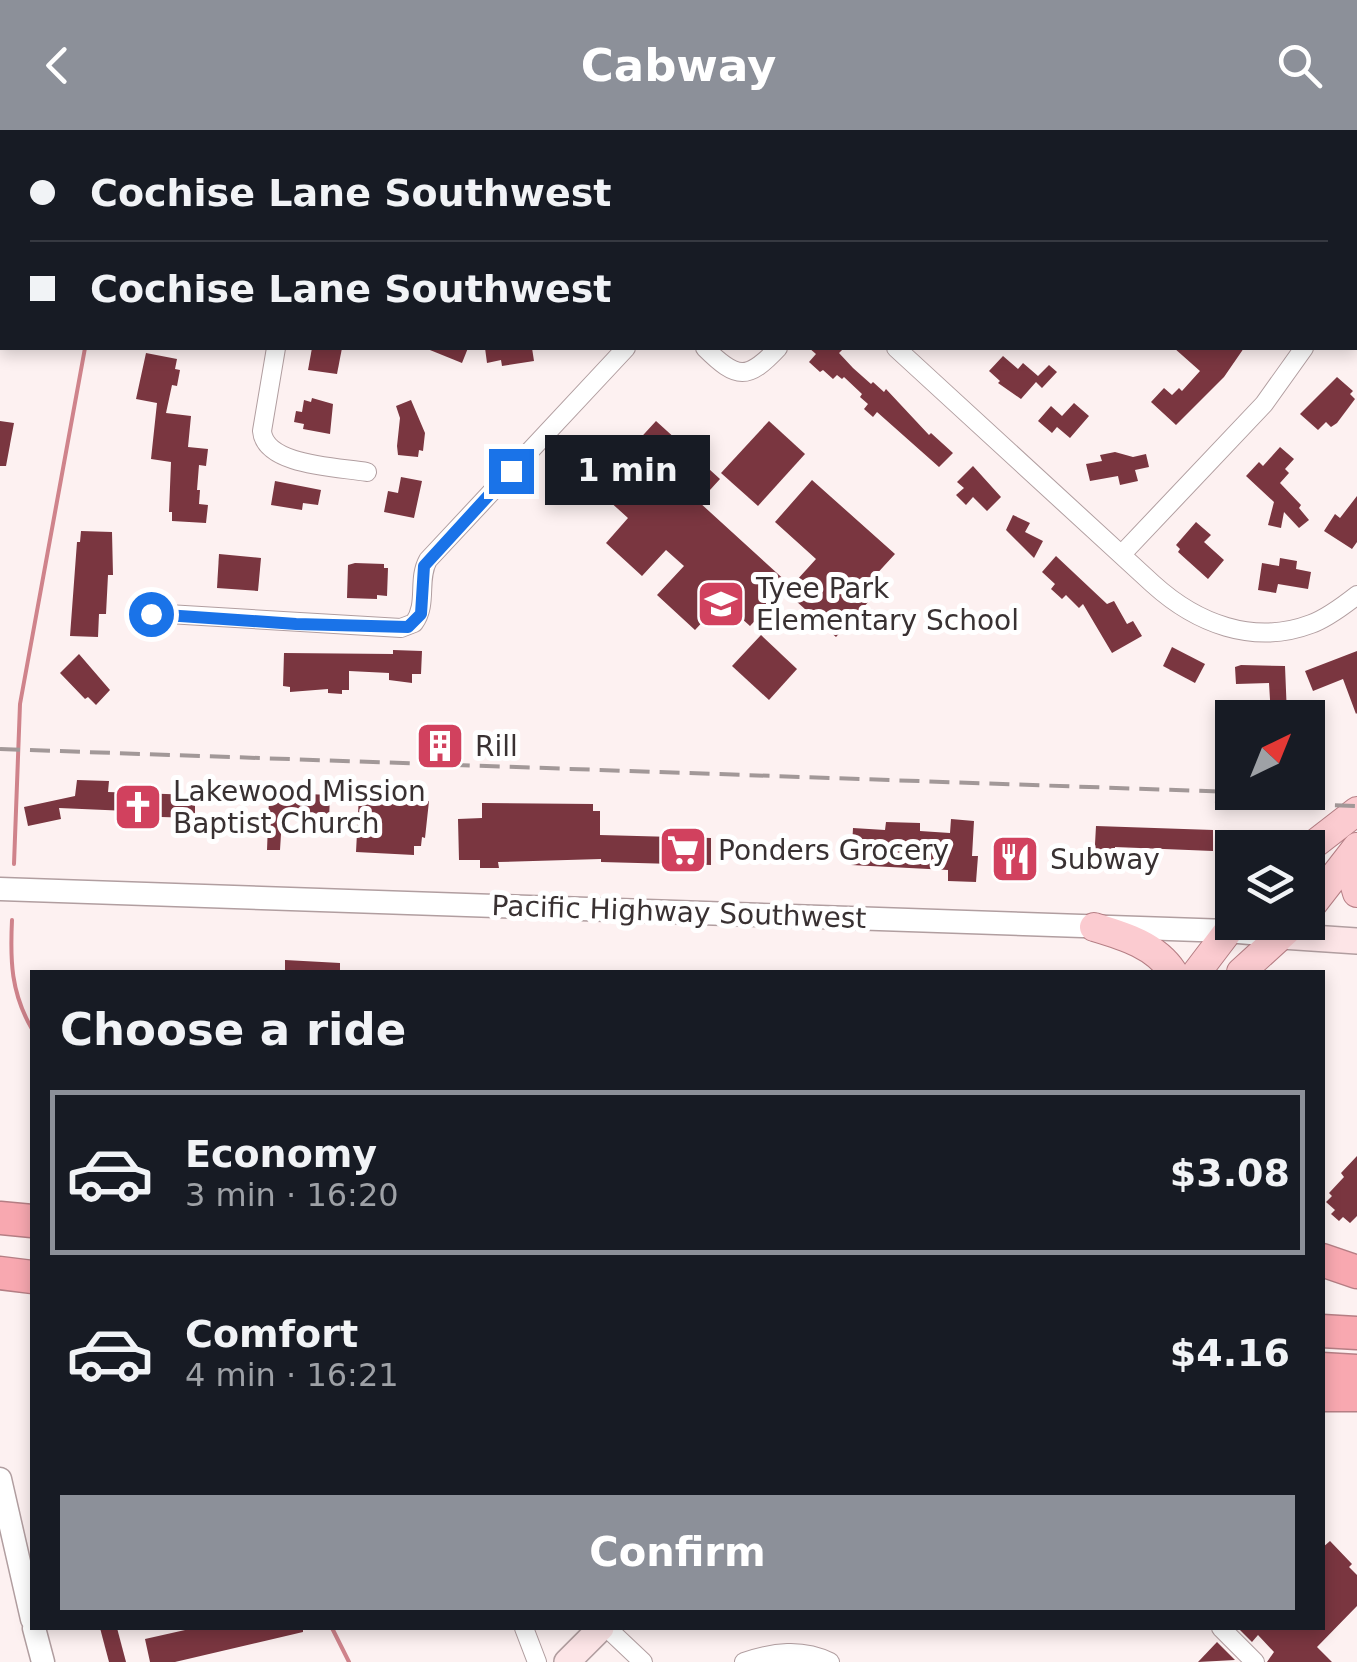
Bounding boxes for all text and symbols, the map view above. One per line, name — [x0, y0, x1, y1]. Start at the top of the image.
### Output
icon: back — [30, 38, 85, 93]
icon: search — [1272, 38, 1327, 93]
text: Cabway — [581, 39, 776, 92]
text: Cochise Lane Southwest — [90, 171, 612, 215]
text: Cochise Lane Southwest — [90, 267, 612, 311]
callout: 1 min — [546, 436, 711, 506]
route end — [489, 449, 534, 494]
text: 1 min — [577, 451, 678, 489]
place label: Tyee Park Elementary School — [755, 572, 1019, 637]
school or university icon: Tyee Park Elementary School — [695, 578, 747, 630]
route start — [129, 592, 174, 637]
north arrow — [1215, 700, 1325, 810]
map controls — [1215, 700, 1325, 940]
building icon: Rill — [414, 720, 466, 772]
place label: Rill — [475, 730, 518, 763]
place label: Lakewood Mission Baptist Church — [173, 775, 426, 840]
church icon: Lakewood Mission Baptist Church — [112, 781, 164, 833]
supermarket icon: Ponders Grocery — [657, 824, 709, 876]
button: layers — [1215, 830, 1325, 940]
restaurant icon: Subway — [989, 833, 1041, 885]
place label: Ponders Grocery — [718, 834, 949, 867]
place label: Subway — [1050, 843, 1160, 876]
street label: Pacific Highway Southwest — [491, 889, 867, 935]
text: Choose a ride — [60, 1003, 406, 1056]
icon: car — [65, 1128, 155, 1218]
text: Economy — [185, 1132, 377, 1176]
text: $3.08 — [1170, 1151, 1290, 1195]
text: 3 min · 16:20 — [185, 1176, 399, 1214]
icon: car — [65, 1308, 155, 1398]
text: Comfort — [185, 1312, 358, 1356]
text: $4.16 — [1170, 1331, 1290, 1375]
text: 4 min · 16:21 — [185, 1356, 399, 1394]
button: Confirm — [60, 1495, 1295, 1610]

